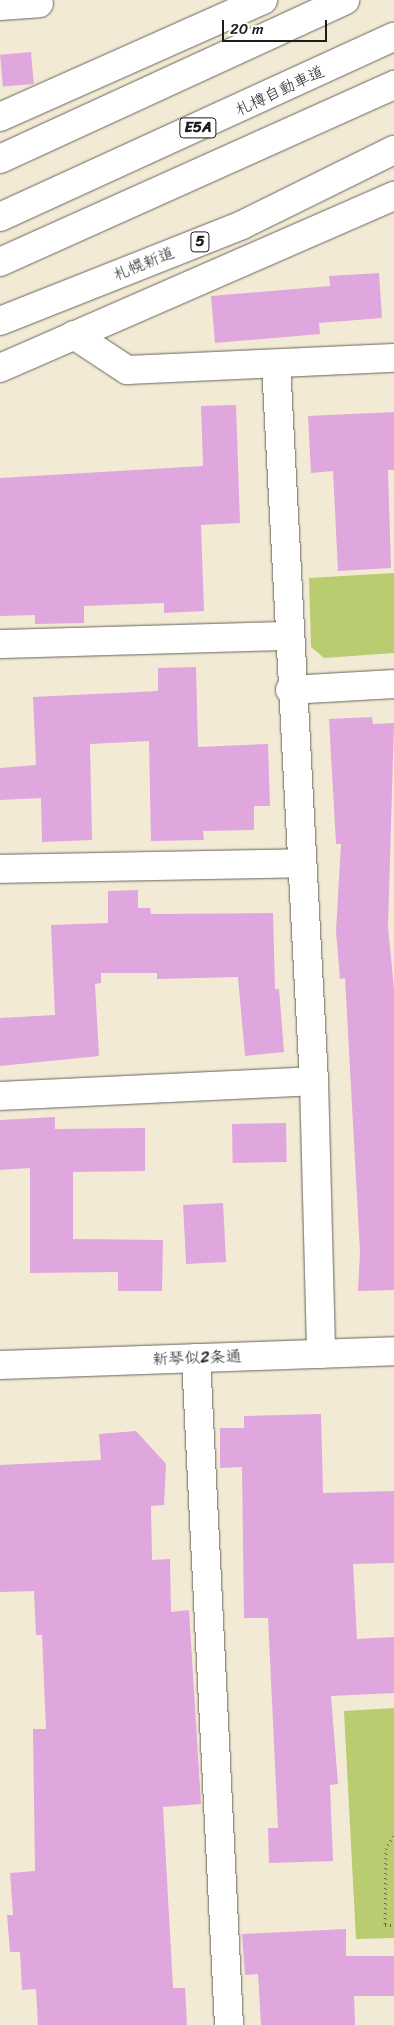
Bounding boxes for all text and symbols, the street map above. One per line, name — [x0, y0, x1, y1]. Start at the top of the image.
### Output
scale bar — [224, 10, 329, 42]
text: 20 m — [230, 16, 264, 42]
street label: 札樽自動車道 — [232, 62, 328, 120]
road number: E5A — [179, 116, 217, 140]
road number: 5 — [190, 230, 210, 254]
street label: 札幌新道 — [111, 243, 177, 285]
street label: 新琴似2条通 — [152, 1347, 242, 1369]

